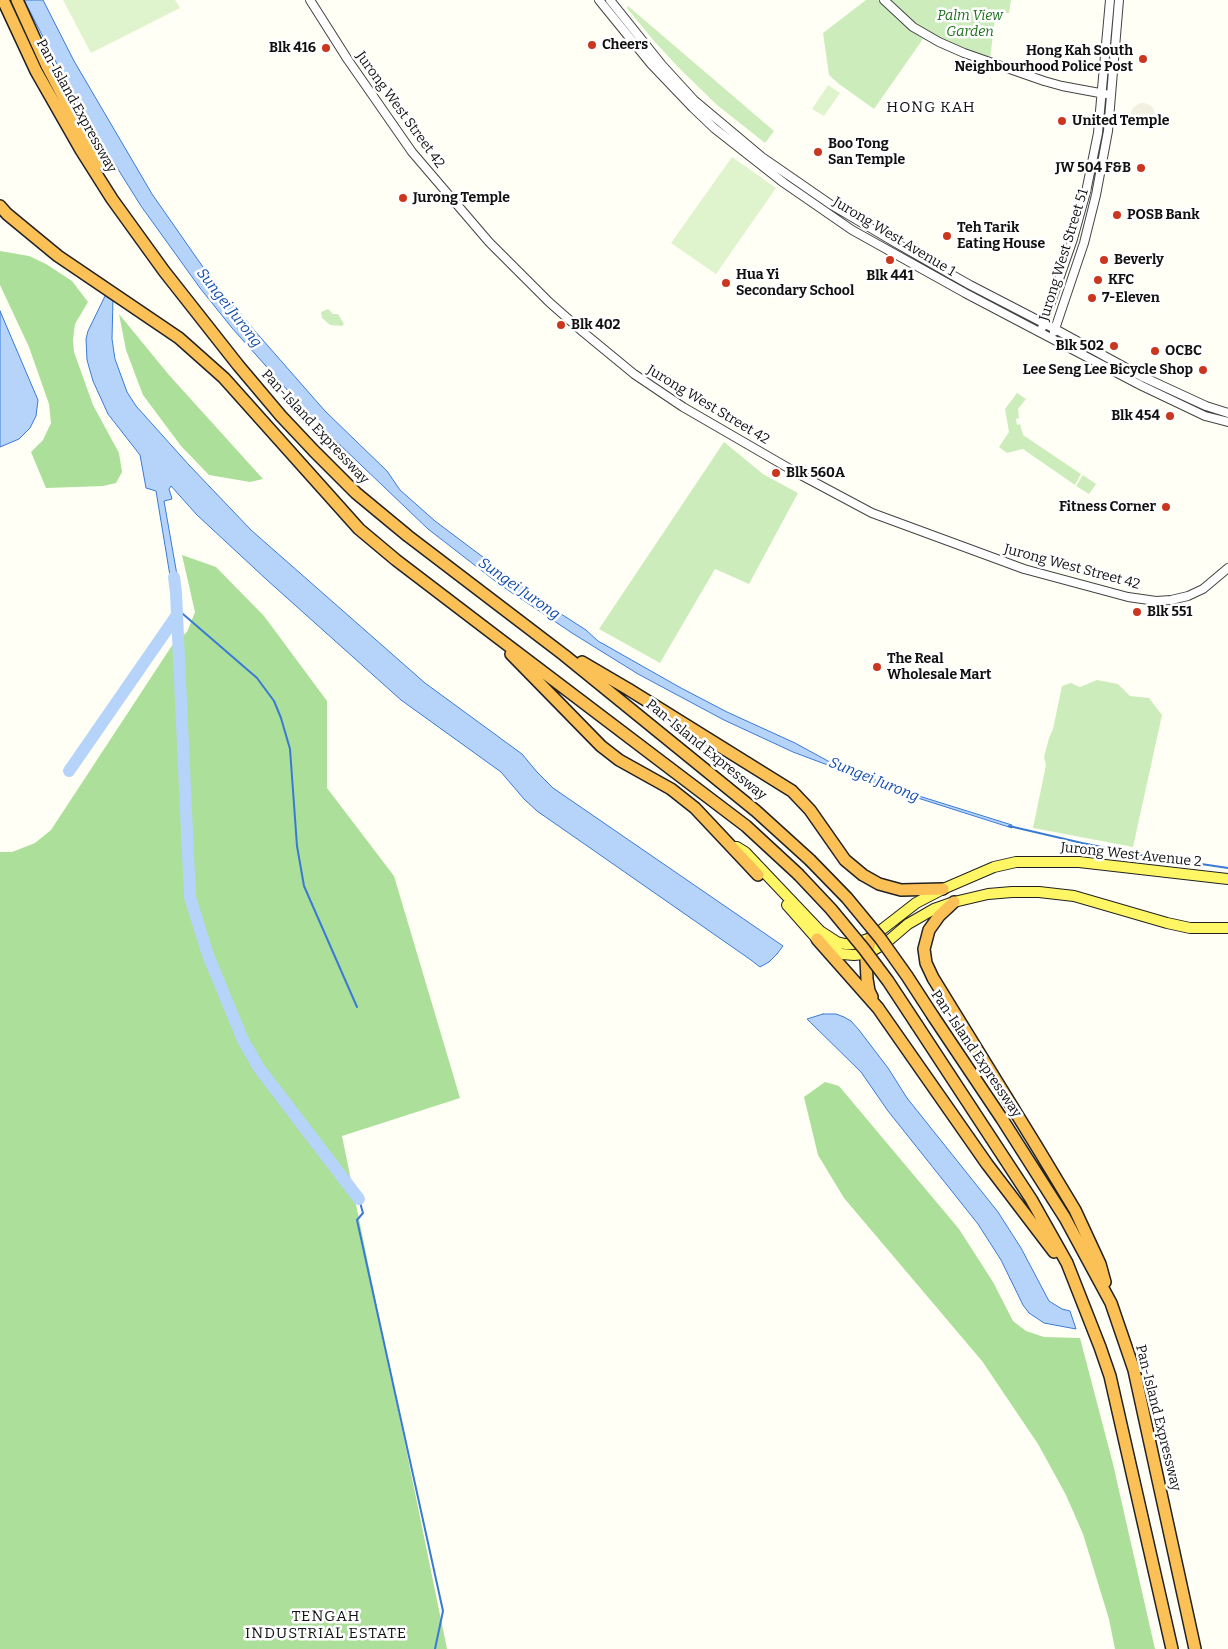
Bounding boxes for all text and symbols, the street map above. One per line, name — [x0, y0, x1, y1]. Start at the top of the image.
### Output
park label: Palm View Garden — [937, 8, 1003, 40]
street label: Pan-Island Expressway — [32, 36, 120, 176]
place label: Cheers — [602, 37, 648, 53]
marker: Cheers — [586, 39, 598, 51]
place label: Blk 416 — [269, 40, 316, 56]
marker: Blk 416 — [320, 42, 332, 54]
place label: Hong Kah South Neighbourhood Police Post — [954, 43, 1133, 75]
street label: Jurong West Street 42 — [352, 48, 448, 172]
marker: Hong Kah South Neighbourhood Police Post — [1137, 53, 1149, 65]
district label: HONG KAH — [885, 99, 977, 117]
place label: United Temple — [1072, 113, 1169, 129]
marker: United Temple — [1056, 115, 1068, 127]
place label: Boo Tong San Temple — [828, 136, 905, 168]
marker: Boo Tong San Temple — [812, 146, 824, 158]
place label: JW 504 F&B — [1056, 160, 1131, 176]
marker: JW 504 F&B — [1135, 162, 1147, 174]
street label: Jurong West Street 51 — [1036, 187, 1092, 323]
place label: Jurong Temple — [413, 190, 510, 206]
marker: Jurong Temple — [397, 192, 409, 204]
street label: Jurong West Avenue 1 — [830, 194, 958, 280]
place label: POSB Bank — [1127, 207, 1200, 223]
marker: POSB Bank — [1111, 209, 1123, 221]
place label: Teh Tarik Eating House — [957, 220, 1045, 252]
marker: Teh Tarik Eating House — [941, 230, 953, 242]
place label: Beverly — [1114, 252, 1164, 268]
marker: Blk 441 — [884, 254, 896, 266]
marker: Beverly — [1098, 254, 1110, 266]
water label: Sungei Jurong — [192, 265, 266, 351]
place label: Hua Yi Secondary School — [736, 267, 854, 300]
place label: Blk 441 — [866, 268, 914, 284]
place label: KFC — [1108, 272, 1134, 288]
marker: KFC — [1092, 274, 1104, 286]
marker: Hua Yi Secondary School — [720, 277, 732, 289]
place label: 7-Eleven — [1102, 290, 1160, 306]
marker: 7-Eleven — [1086, 292, 1098, 304]
place label: Blk 402 — [571, 317, 620, 333]
marker: Blk 402 — [555, 319, 567, 331]
place label: Blk 502 — [1055, 338, 1104, 354]
marker: Blk 502 — [1108, 340, 1120, 352]
place label: OCBC — [1165, 343, 1202, 359]
marker: OCBC — [1149, 345, 1161, 357]
street label: Jurong West Street 42 — [644, 362, 772, 448]
place label: Lee Seng Lee Bicycle Shop — [1023, 362, 1193, 378]
marker: Lee Seng Lee Bicycle Shop — [1197, 364, 1209, 376]
street label: Pan-Island Expressway — [258, 366, 372, 488]
place label: Blk 454 — [1111, 408, 1160, 424]
marker: Blk 454 — [1164, 410, 1176, 422]
place label: Blk 560A — [786, 465, 845, 481]
marker: Blk 560A — [770, 467, 782, 479]
place label: Fitness Corner — [1059, 499, 1156, 515]
marker: Fitness Corner — [1160, 501, 1172, 513]
street label: Jurong West Street 42 — [1002, 541, 1142, 593]
water label: Sungei Jurong — [475, 554, 563, 624]
place label: Blk 551 — [1147, 604, 1192, 620]
marker: Blk 551 — [1131, 606, 1143, 618]
place label: The Real Wholesale Mart — [887, 651, 992, 684]
marker: The Real Wholesale Mart — [871, 661, 883, 673]
street label: Pan-Island Expressway — [642, 696, 770, 804]
water label: Sungei Jurong — [826, 754, 922, 806]
street label: Jurong West Avenue 2 — [1060, 839, 1202, 871]
street label: Pan-Island Expressway — [927, 987, 1025, 1121]
street label: Pan-Island Expressway — [1132, 1343, 1184, 1493]
district label: TENGAH INDUSTRIAL ESTATE — [243, 1608, 409, 1643]

